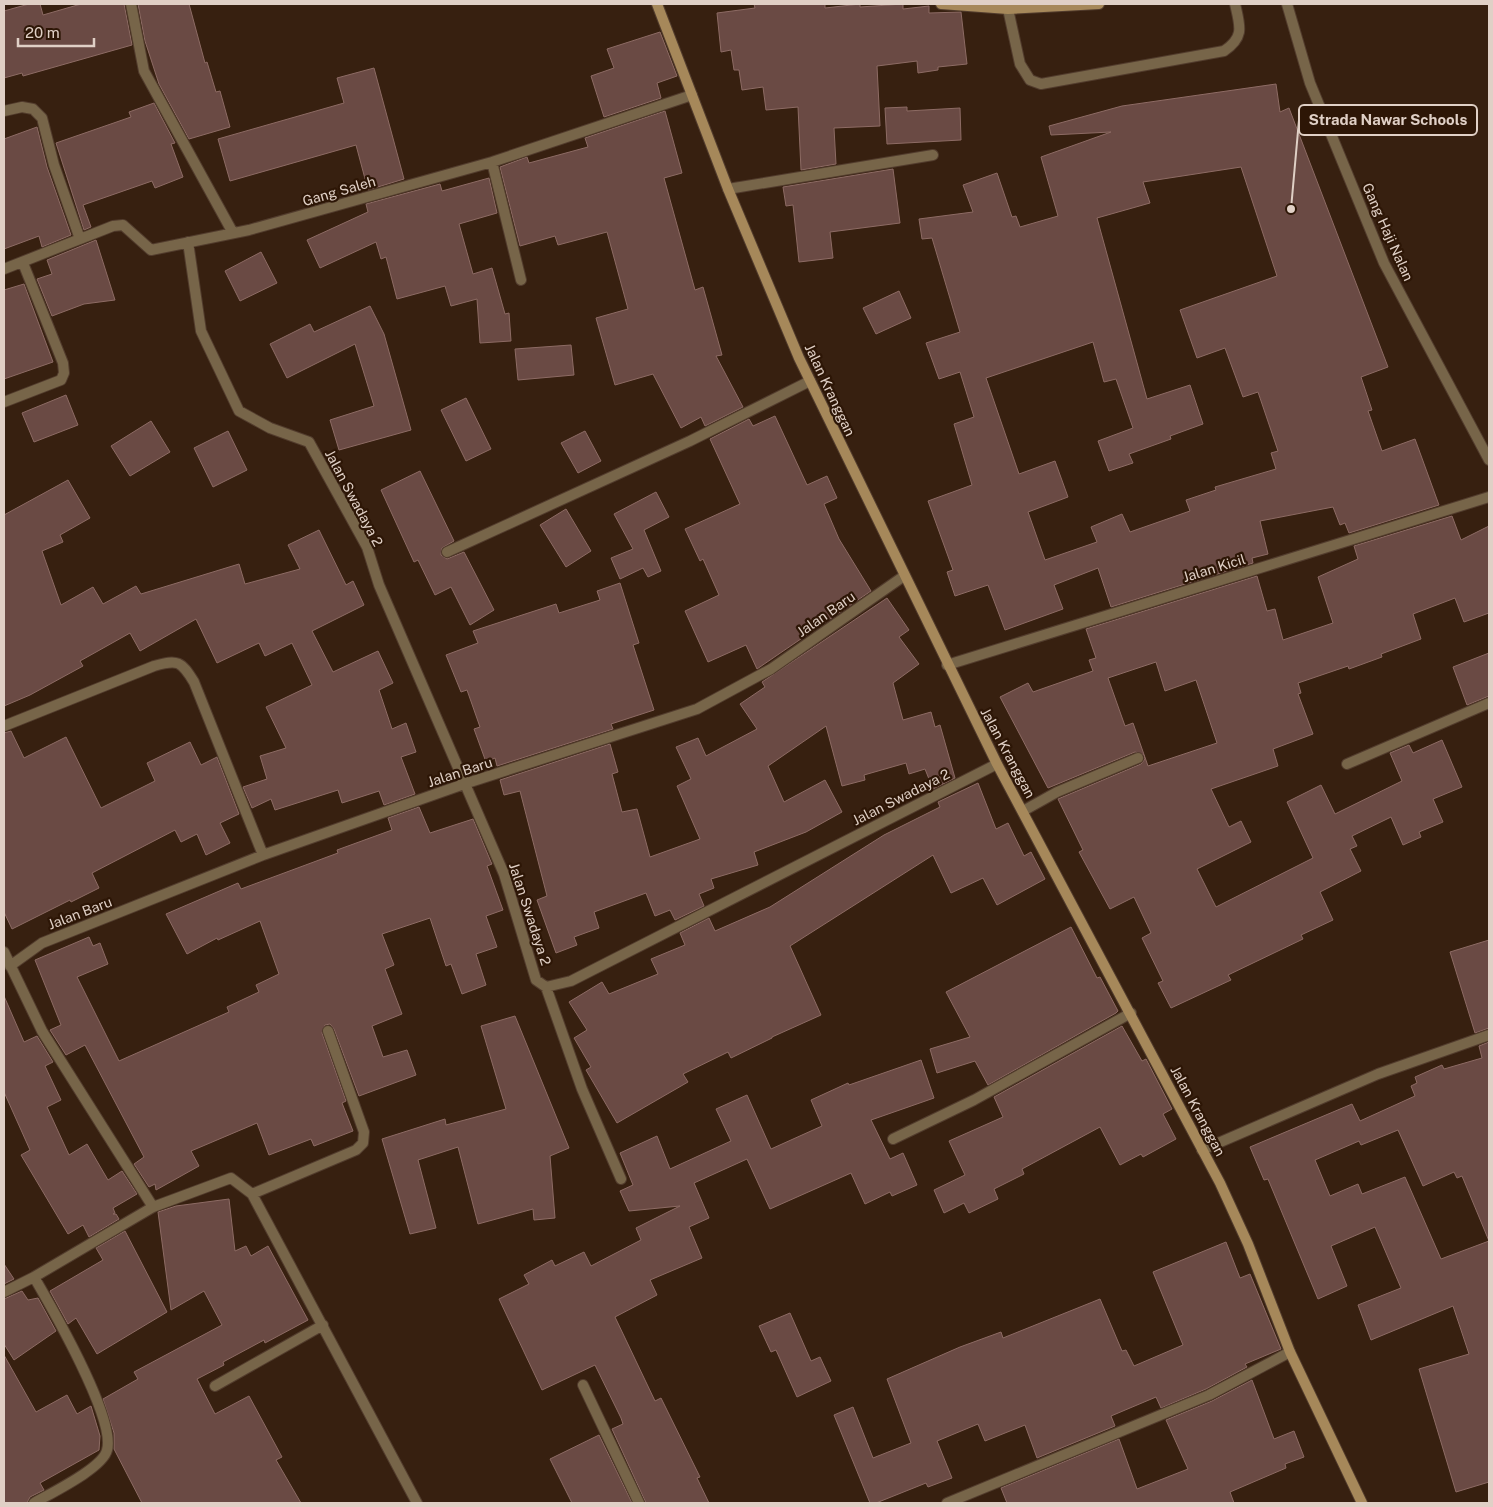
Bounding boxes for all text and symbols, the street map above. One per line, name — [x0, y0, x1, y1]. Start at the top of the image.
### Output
scale bar — [18, 15, 94, 47]
text: 20 m — [25, 24, 60, 41]
callout: Strada Nawar Schools — [1299, 105, 1477, 135]
text: Strada Nawar Schools — [1309, 111, 1467, 128]
street label: Gang Saleh — [301, 173, 377, 209]
street label: Gang Haji Nalan — [1359, 181, 1417, 283]
street label: Jalan Kranggan — [802, 341, 858, 439]
street label: Jalan Swadaya 2 — [322, 447, 386, 549]
street label: Jalan Kicil — [1181, 551, 1247, 585]
street label: Jalan Baru — [794, 588, 858, 640]
street label: Jalan Kranggan — [977, 705, 1039, 801]
street label: Jalan Baru — [426, 754, 494, 790]
street label: Jalan Swadaya 2 — [850, 766, 952, 828]
street label: Jalan Swadaya 2 — [506, 861, 554, 967]
street label: Jalan Baru — [46, 893, 114, 933]
street label: Jalan Kranggan — [1167, 1063, 1229, 1159]

